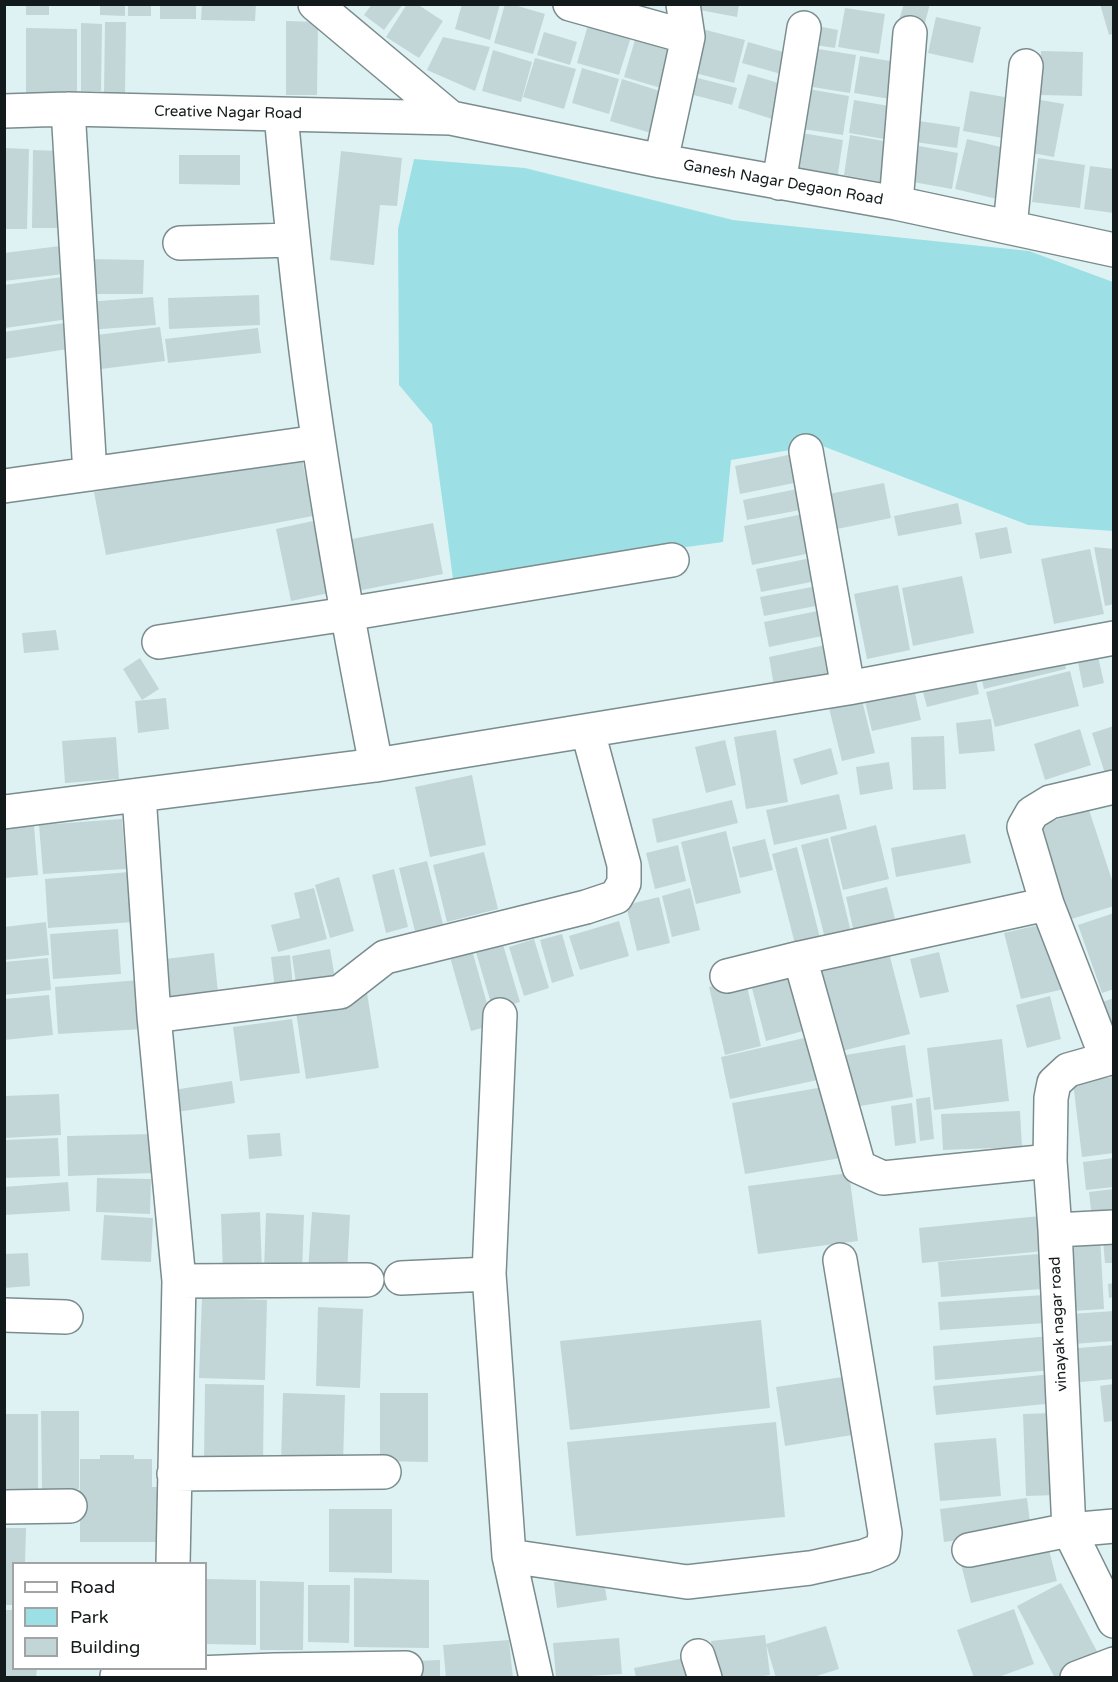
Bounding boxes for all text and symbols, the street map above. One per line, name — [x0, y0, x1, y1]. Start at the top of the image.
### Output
street label: Creative Nagar Road — [154, 103, 302, 123]
street label: Ganesh Nagar Degaon Road — [682, 157, 884, 209]
street label: vinayak nagar road — [1046, 1256, 1072, 1392]
legend — [12, 1562, 207, 1670]
text: Road — [70, 1576, 115, 1598]
text: Park — [70, 1606, 108, 1628]
text: Building — [70, 1636, 140, 1658]

